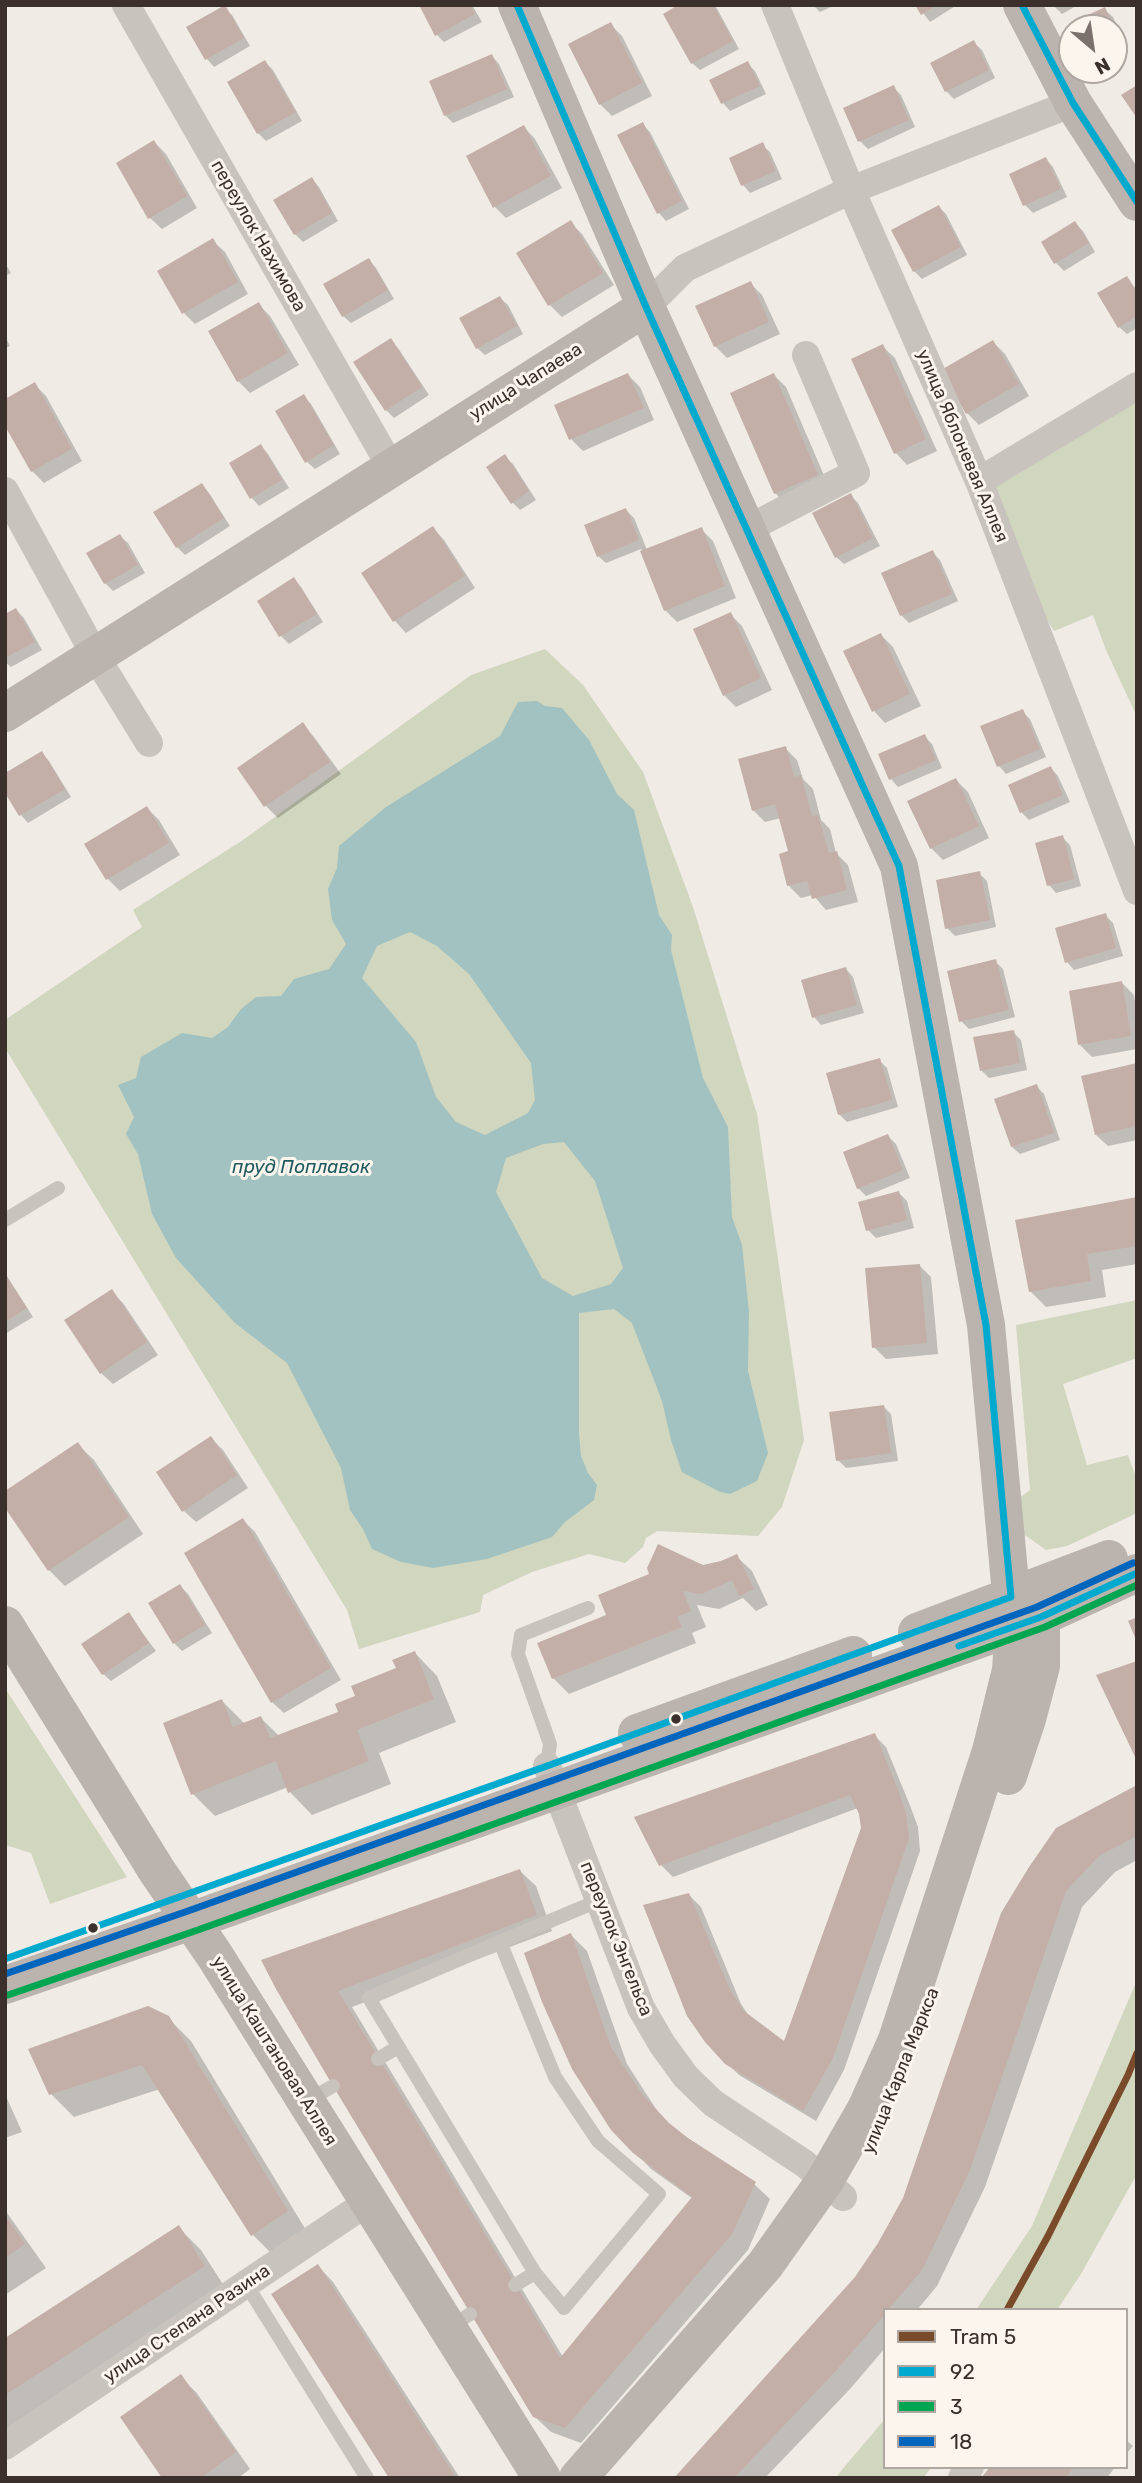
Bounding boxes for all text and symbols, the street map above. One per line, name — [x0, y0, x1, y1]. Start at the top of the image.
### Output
north arrow — [1058, 14, 1128, 84]
text: N — [1091, 53, 1114, 79]
street label: переулок Нахимова — [206, 156, 310, 316]
street label: улица Чапаева — [466, 339, 586, 425]
street label: улица Яблоневая Аллея — [912, 346, 1012, 546]
water label: пруд Поплавок — [232, 1157, 370, 1179]
unlabelled marker — [669, 1712, 683, 1726]
street label: переулок Энгельса — [575, 1859, 657, 2019]
unlabelled marker — [86, 1921, 100, 1935]
street label: улица Каштановая Аллея — [207, 1952, 341, 2150]
street label: улица Карла Маркса — [858, 1985, 944, 2157]
street label: улица Степана Разина — [100, 2260, 274, 2388]
legend — [883, 2308, 1128, 2469]
text: Tram 5 — [950, 2324, 1016, 2349]
text: 92 — [950, 2359, 975, 2384]
text: 3 — [950, 2394, 963, 2419]
text: 18 — [950, 2429, 972, 2454]

